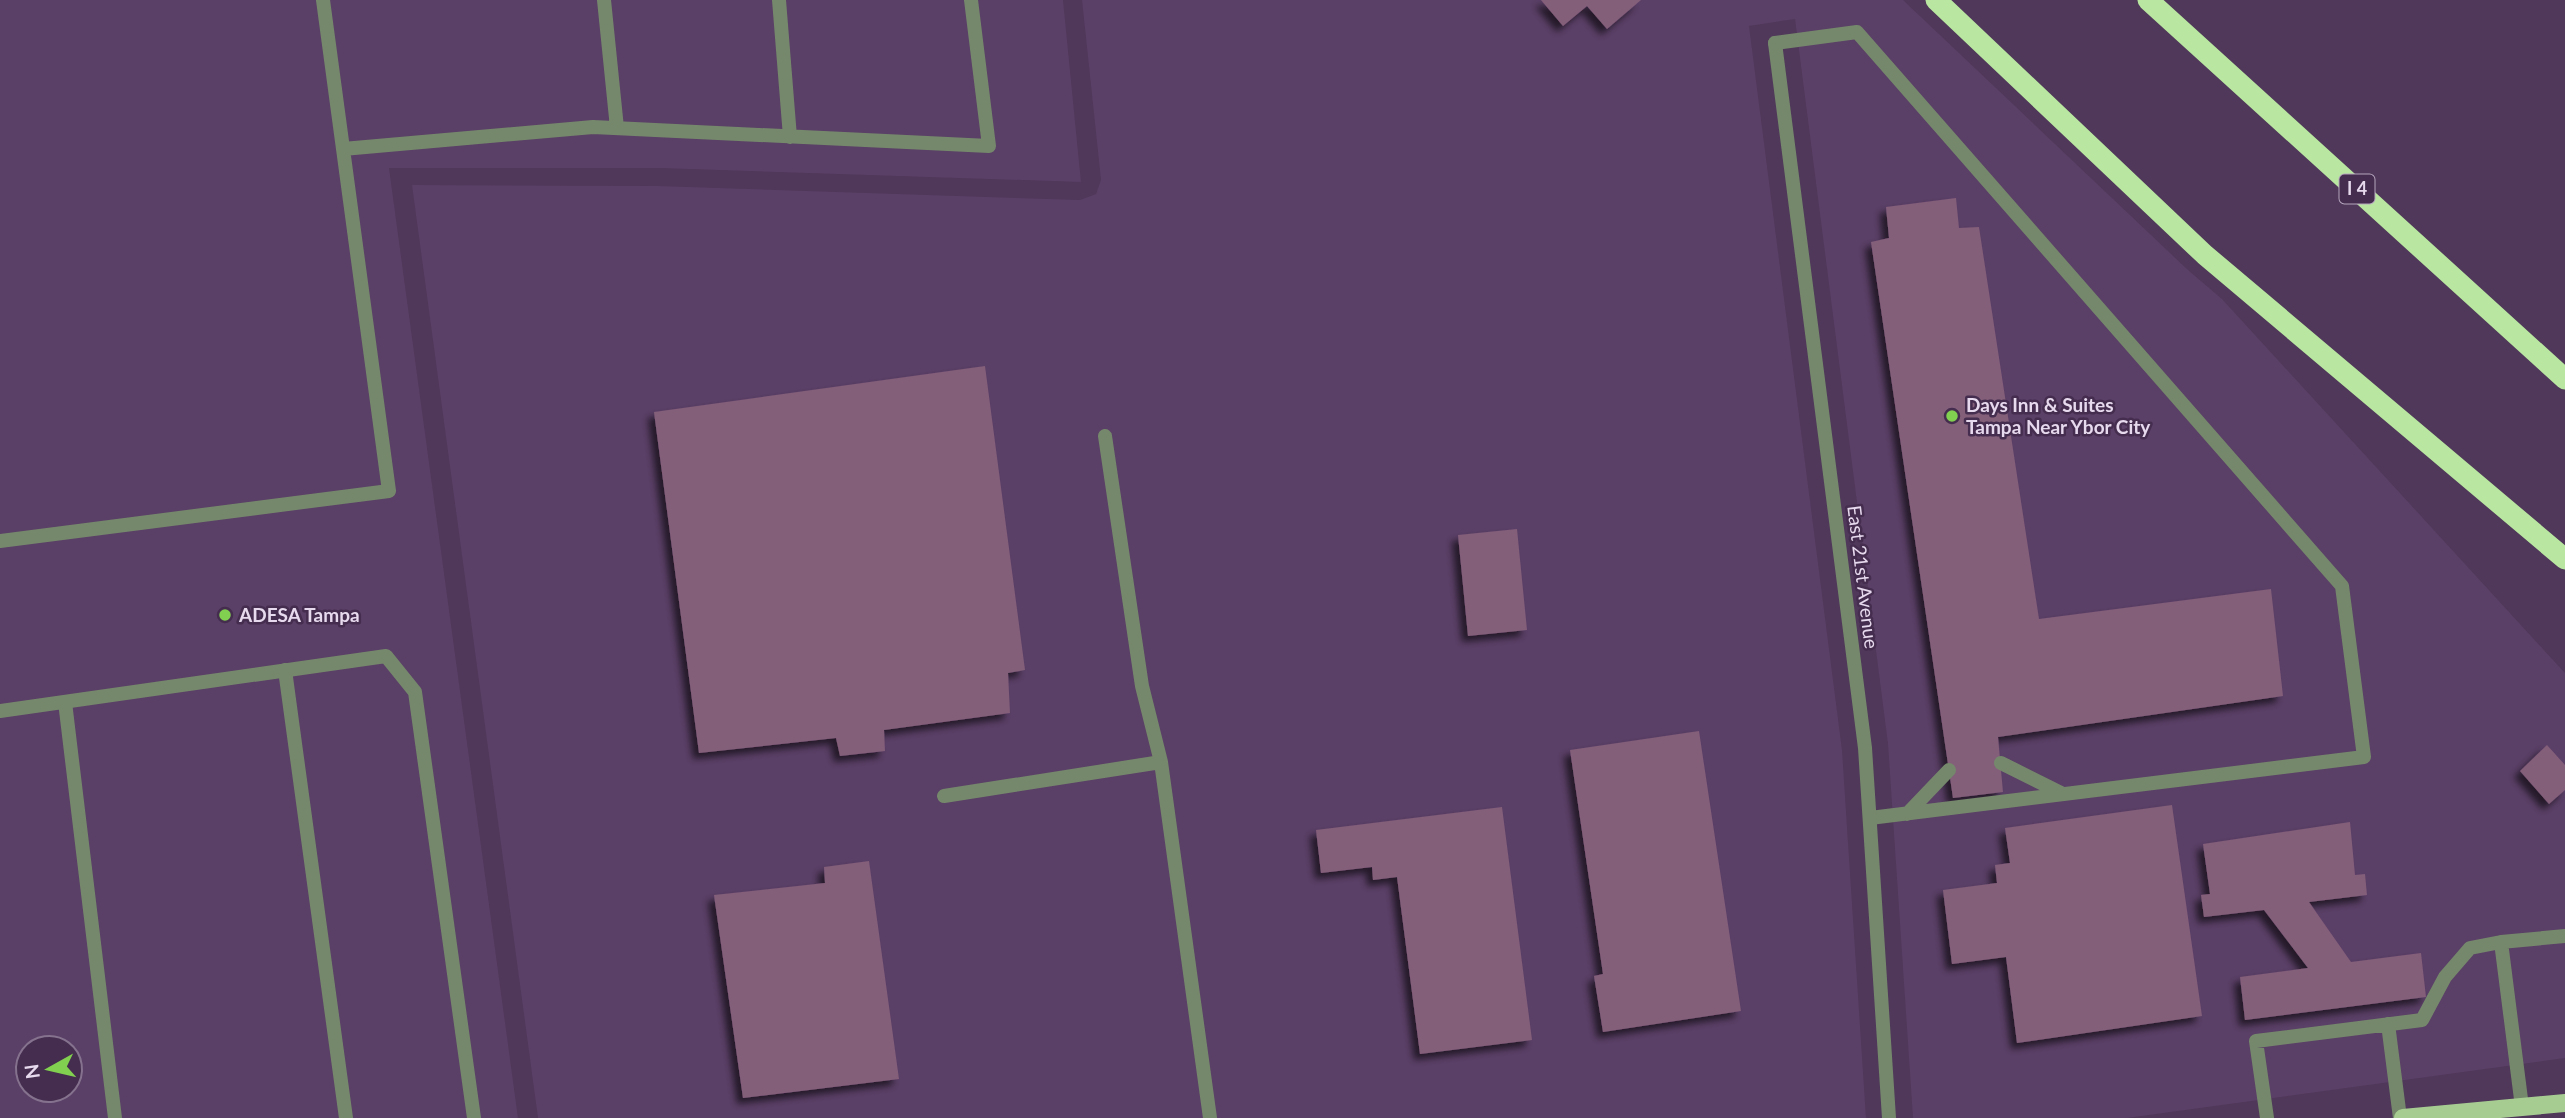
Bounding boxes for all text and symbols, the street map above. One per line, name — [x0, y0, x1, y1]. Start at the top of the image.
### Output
road number: I 4 — [2340, 174, 2374, 204]
place label: Days Inn & Suites Tampa Near Ybor City — [1966, 393, 2151, 438]
marker: Days Inn & Suites Tampa Near Ybor City — [1944, 408, 1960, 424]
street label: East 21st Avenue — [1843, 504, 1884, 650]
place label: ADESA Tampa — [238, 603, 360, 626]
marker: ADESA Tampa — [217, 607, 233, 623]
north arrow — [14, 1034, 84, 1104]
text: N — [19, 1063, 44, 1080]

